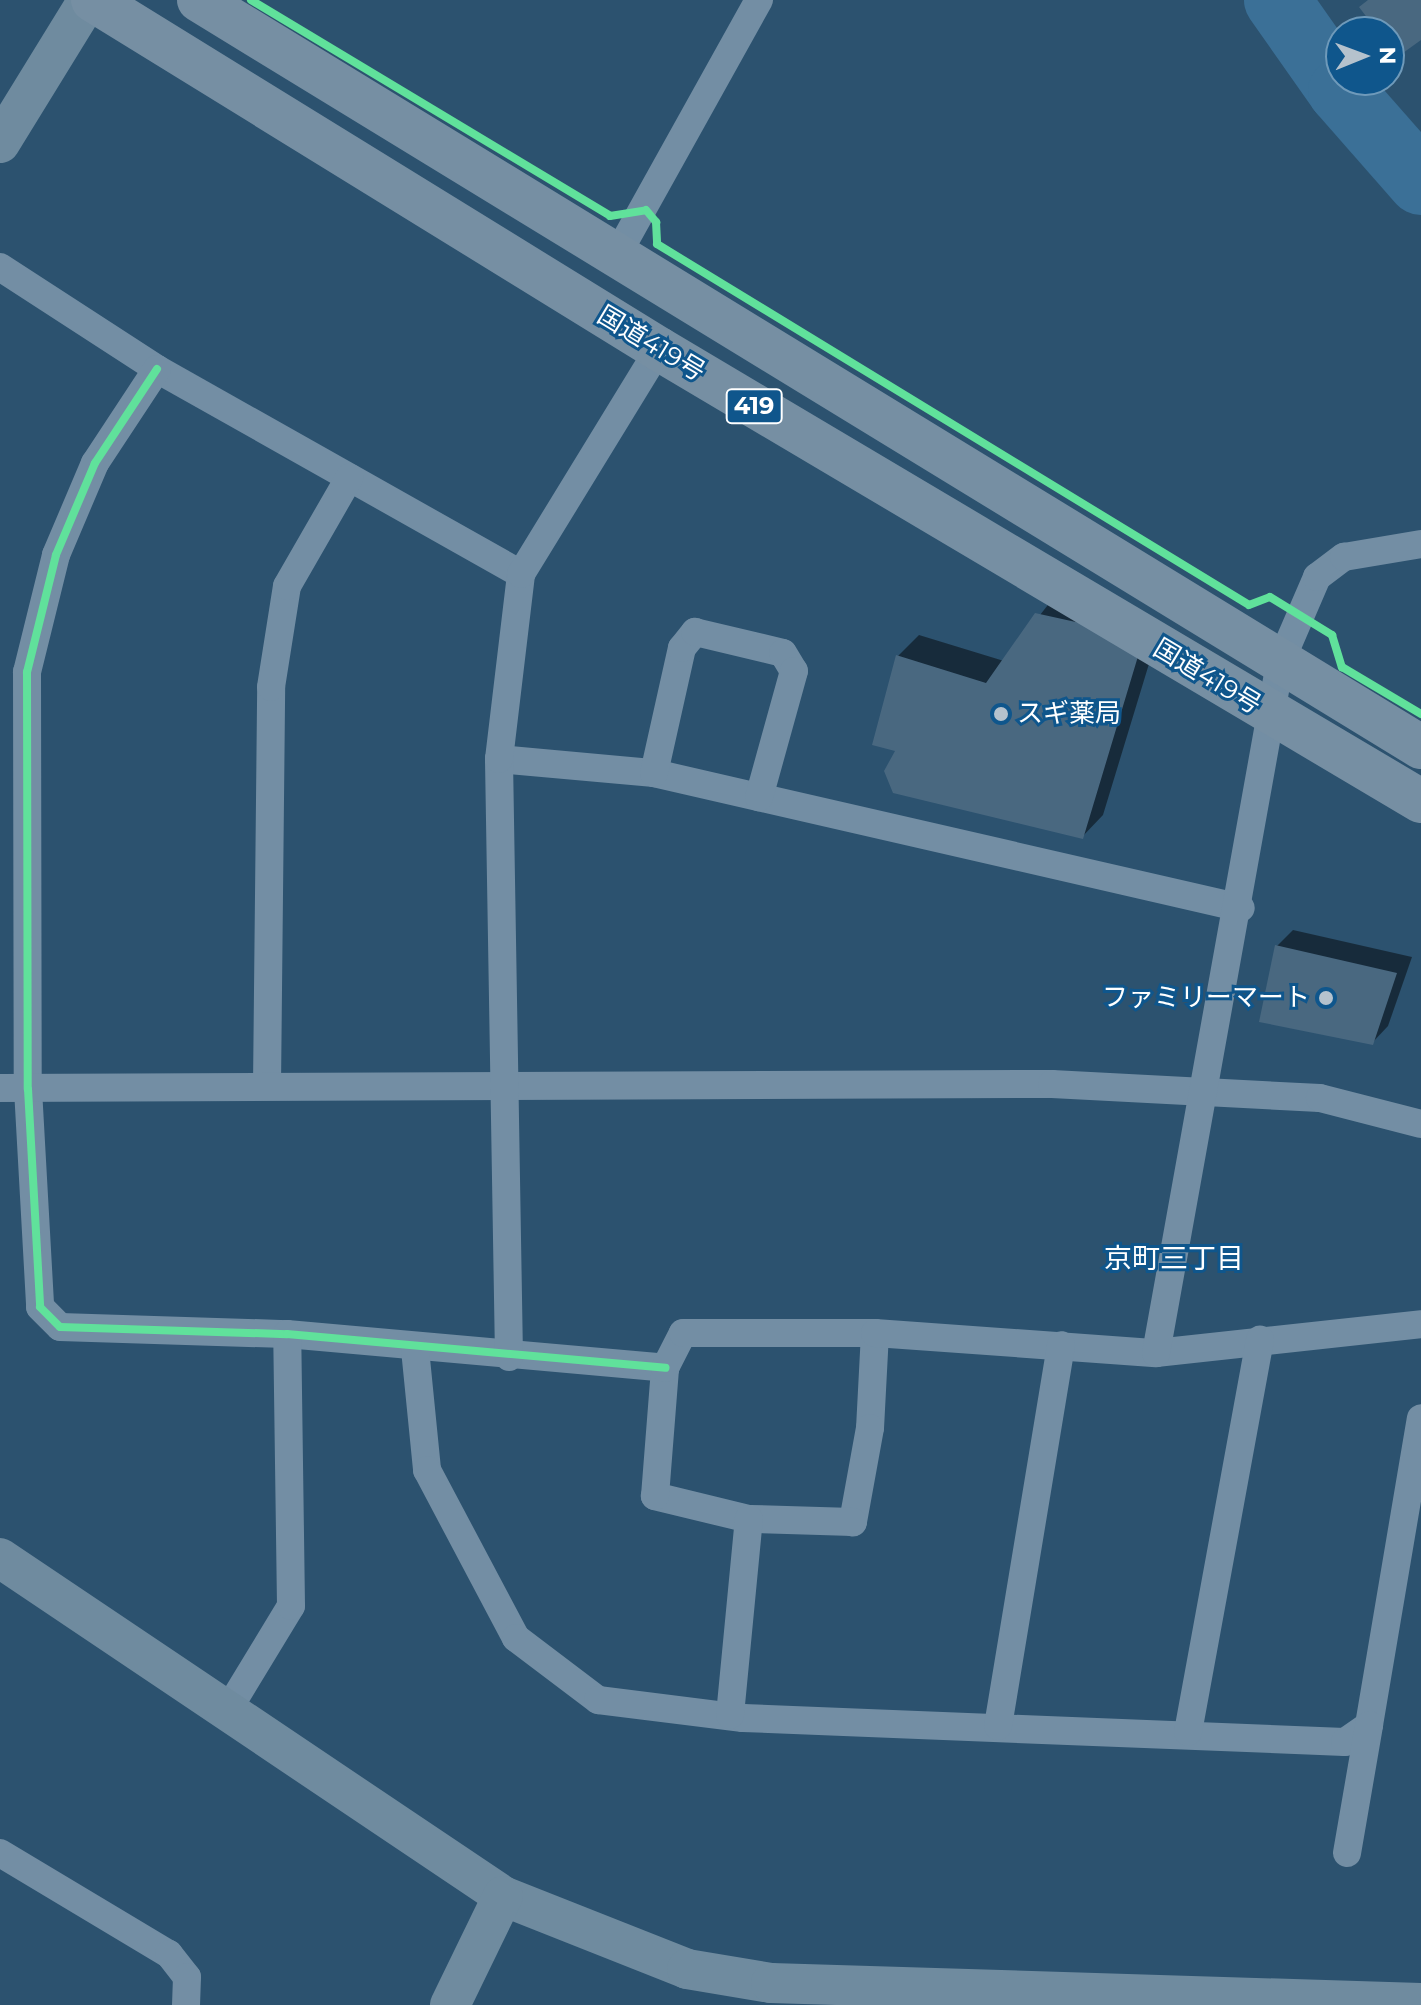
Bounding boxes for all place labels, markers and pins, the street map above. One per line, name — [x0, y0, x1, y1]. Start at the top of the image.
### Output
place label: スギ薬局 — [1017, 698, 1121, 730]
marker: スギ薬局 — [992, 705, 1010, 723]
place label: ファミリーマート — [1102, 982, 1310, 1014]
marker: ファミリーマート — [1317, 989, 1335, 1007]

